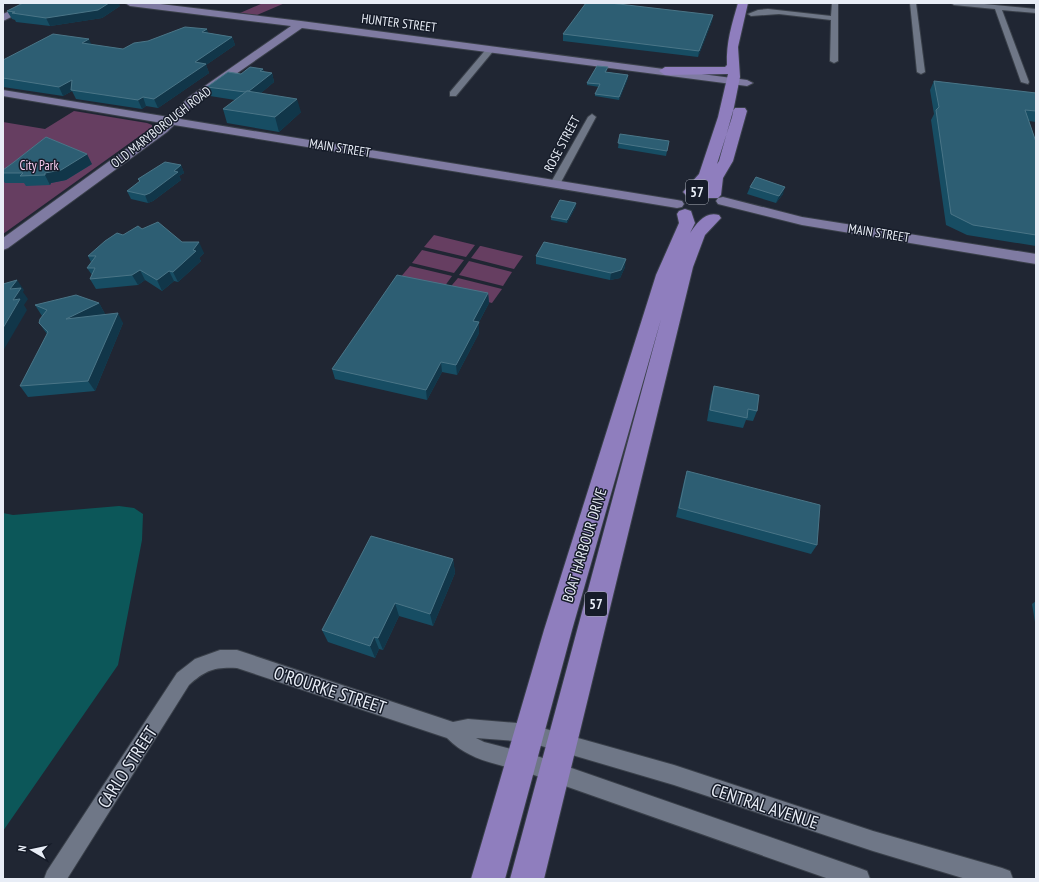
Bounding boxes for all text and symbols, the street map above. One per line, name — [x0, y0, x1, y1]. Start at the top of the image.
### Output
street label: HUNTER STREET — [360, 10, 438, 36]
street label: OLD MARYBOROUGH ROAD — [107, 82, 215, 172]
street label: ROSE STREET — [540, 113, 584, 175]
street label: MAIN STREET — [308, 135, 372, 161]
park label: City Park — [20, 157, 58, 174]
road number: 57 — [686, 180, 708, 204]
street label: MAIN STREET — [847, 220, 911, 246]
street label: BOAT HARBOUR DRIVE — [558, 486, 610, 604]
road number: 57 — [585, 592, 607, 616]
street label: O'ROURKE STREET — [271, 661, 389, 719]
street label: CARLO STREET — [92, 722, 162, 812]
street label: CENTRAL AVENUE — [709, 778, 821, 834]
north arrow — [12, 830, 52, 870]
text: N — [15, 844, 30, 852]

